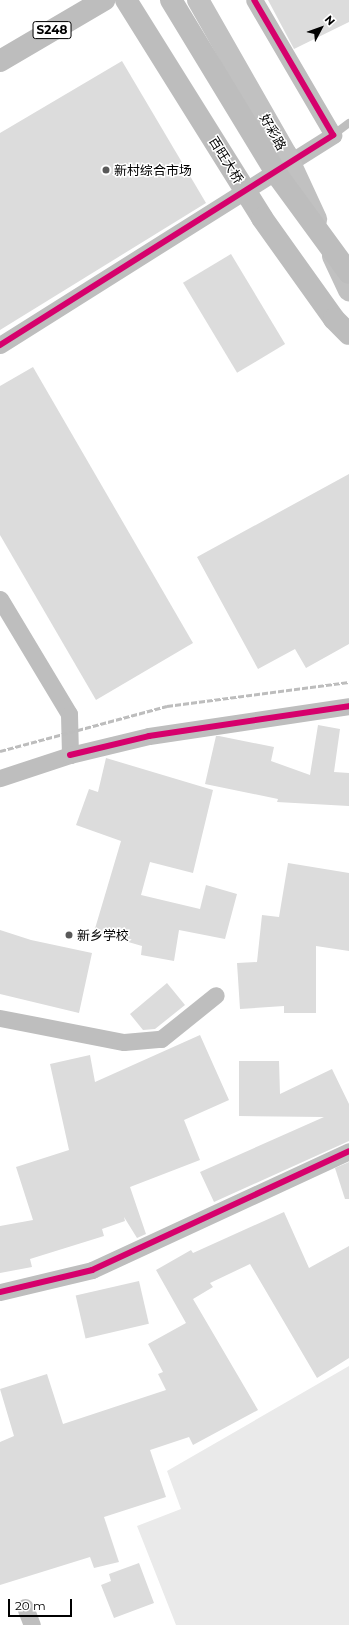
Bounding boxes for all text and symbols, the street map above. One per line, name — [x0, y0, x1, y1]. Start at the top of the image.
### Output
north arrow — [301, 8, 341, 48]
text: N — [322, 12, 338, 28]
road number: S248 — [32, 20, 72, 40]
street label: 好彩路 — [257, 111, 289, 153]
street label: 百旺大桥 — [206, 134, 246, 186]
place label: 新村综合市场 — [114, 162, 192, 178]
marker: 新村综合市场 — [101, 165, 111, 175]
place label: 新乡学校 — [77, 927, 129, 943]
marker: 新乡学校 — [64, 930, 74, 940]
scale bar — [10, 1591, 74, 1617]
text: 20 m — [15, 1598, 46, 1613]

